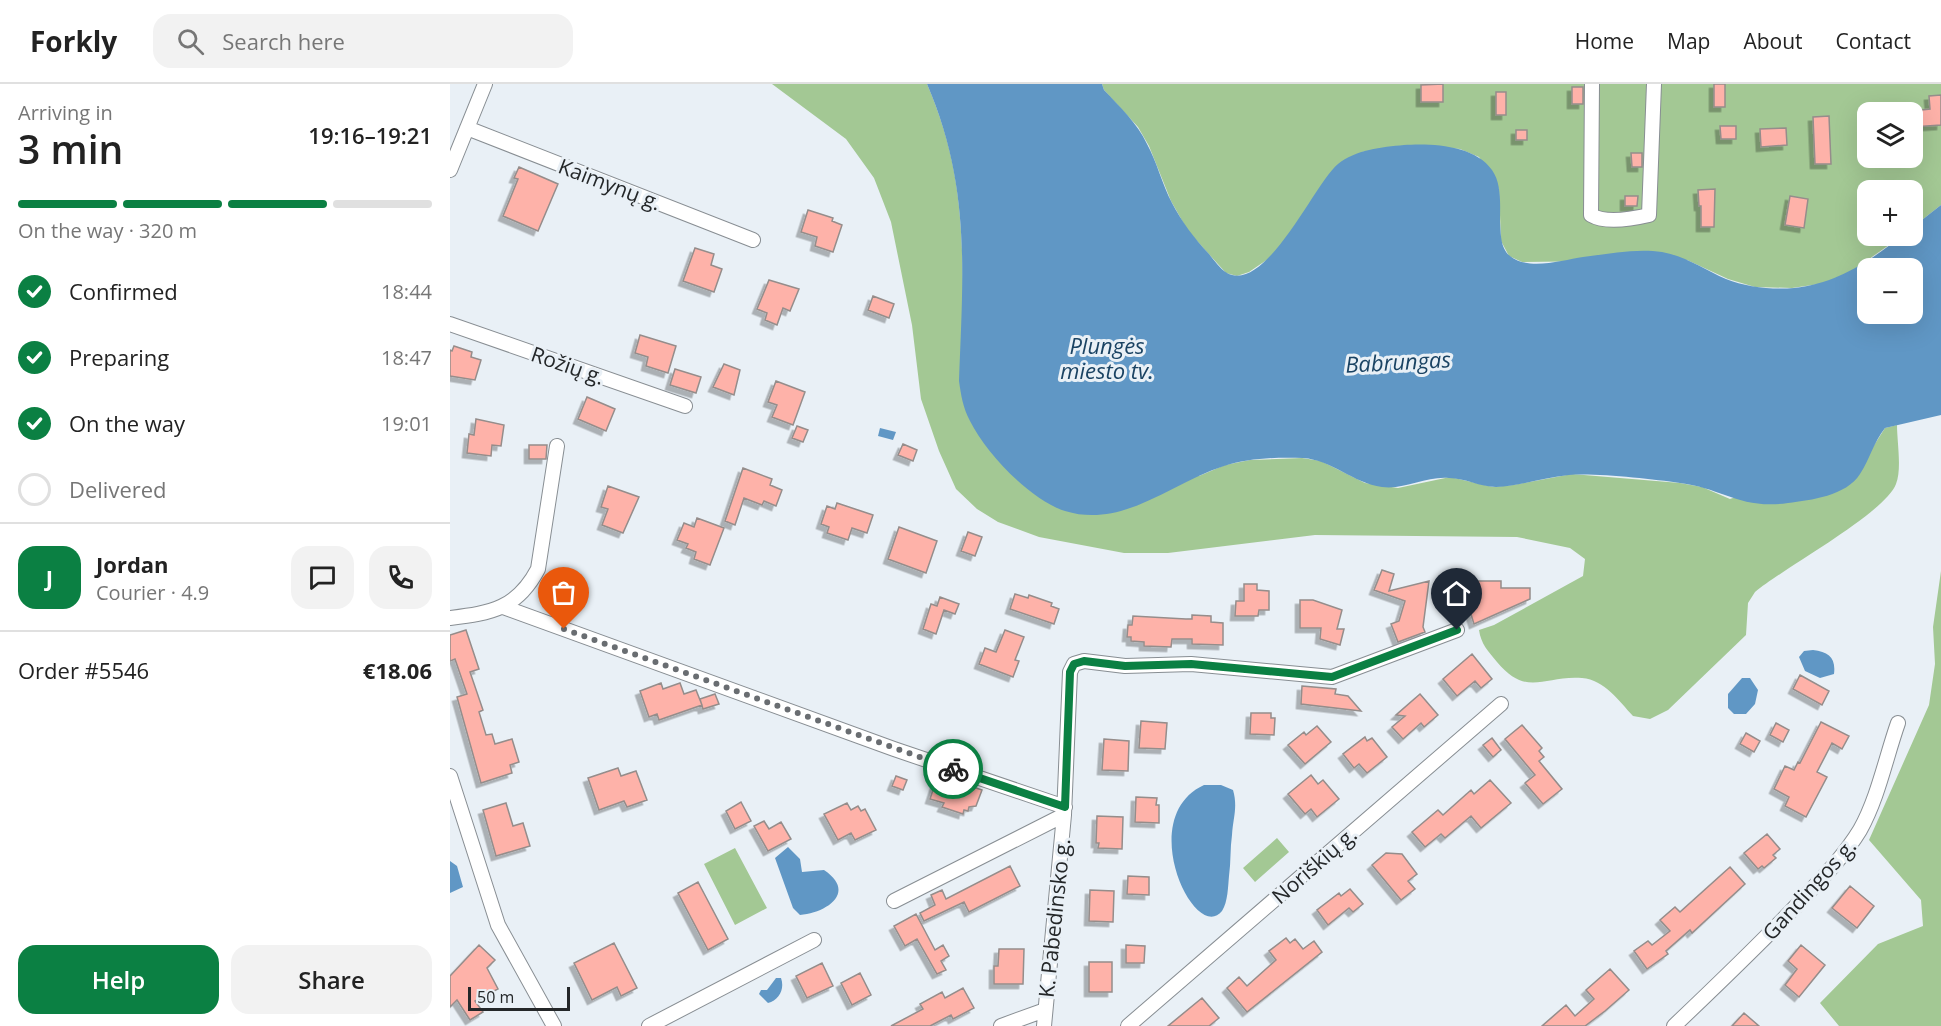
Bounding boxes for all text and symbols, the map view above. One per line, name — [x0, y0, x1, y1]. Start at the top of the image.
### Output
search box — [153, 14, 573, 68]
text: Forkly — [30, 22, 117, 60]
icon: search — [174, 25, 207, 58]
text: Search here — [222, 26, 345, 56]
text: Home — [1575, 27, 1634, 55]
text: Map — [1667, 27, 1710, 55]
text: About — [1743, 27, 1803, 55]
text: Contact — [1836, 27, 1911, 55]
text: Arriving in — [18, 99, 113, 126]
map controls — [1857, 102, 1923, 324]
button: layers — [1857, 102, 1923, 168]
text: 19:16–19:21 — [308, 120, 432, 150]
text: 3 min — [18, 122, 123, 175]
street label: Kaimynų g. — [555, 152, 665, 216]
button: + — [1857, 180, 1923, 246]
text: On the way · 320 m — [18, 217, 197, 244]
button: − — [1857, 258, 1923, 324]
icon: check — [18, 275, 51, 308]
text: Confirmed — [69, 276, 178, 306]
text: 18:44 — [381, 278, 432, 305]
water label: Plungės miesto tv. — [1060, 330, 1154, 385]
street label: Rožių g. — [528, 339, 608, 391]
icon: check — [18, 341, 51, 374]
text: Preparing — [69, 342, 169, 372]
water label: Babrungas — [1344, 343, 1452, 379]
text: 18:47 — [381, 344, 432, 371]
icon: check — [18, 407, 51, 440]
text: On the way — [69, 408, 185, 438]
text: 19:01 — [381, 410, 432, 437]
text: Delivered — [69, 474, 167, 504]
button: chat — [291, 546, 354, 609]
button: phone — [369, 546, 432, 609]
text: Jordan — [96, 549, 169, 579]
text: J — [46, 562, 53, 592]
pin — [538, 567, 589, 629]
pin — [1431, 568, 1482, 630]
icon: bag — [547, 576, 580, 609]
icon: home — [1440, 577, 1473, 610]
text: Courier · 4.9 — [96, 579, 209, 606]
text: Order #5546 — [18, 655, 149, 685]
text: €18.06 — [363, 655, 432, 685]
courier — [923, 739, 983, 799]
icon: bike — [937, 753, 970, 786]
street label: Noriškių g. — [1266, 820, 1362, 910]
street label: Gandingos g. — [1756, 832, 1862, 946]
street label: K. Pabedinsko g. — [1032, 837, 1076, 999]
button: Help — [18, 945, 219, 1014]
button: Share — [231, 945, 432, 1014]
scale bar — [468, 984, 570, 1012]
text: 50 m — [477, 986, 514, 1008]

